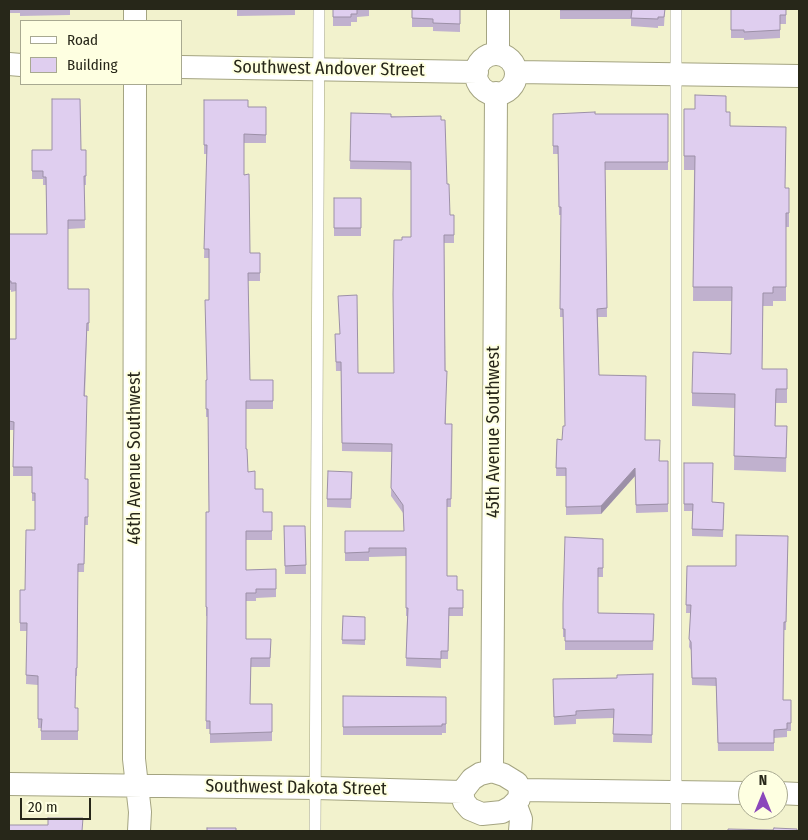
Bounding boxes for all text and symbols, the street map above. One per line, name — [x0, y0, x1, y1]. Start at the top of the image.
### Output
legend — [20, 20, 182, 85]
text: Road — [67, 31, 98, 49]
text: Building — [67, 56, 118, 74]
street label: Southwest Andover Street — [233, 57, 425, 81]
street label: 45th Avenue Southwest — [483, 346, 505, 518]
street label: 46th Avenue Southwest — [124, 372, 146, 544]
north arrow — [738, 770, 788, 820]
text: N — [759, 772, 767, 789]
street label: Southwest Dakota Street — [205, 776, 387, 800]
scale bar — [22, 788, 94, 820]
text: 20 m — [28, 798, 58, 816]

